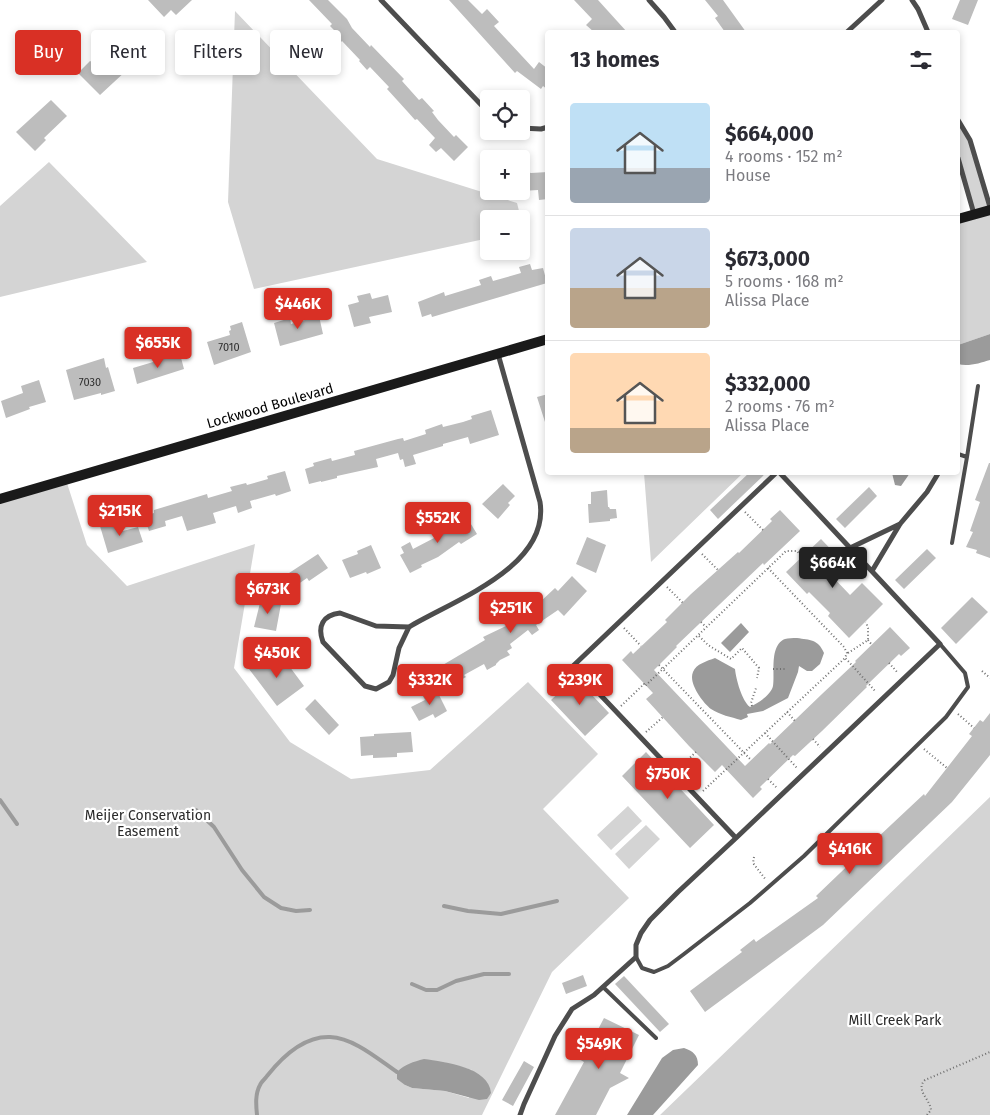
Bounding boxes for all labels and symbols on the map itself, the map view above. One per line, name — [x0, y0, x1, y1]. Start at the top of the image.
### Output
pin: $446K — [263, 288, 333, 330]
pin: $655K — [123, 326, 193, 369]
house number: 7010 — [218, 341, 240, 354]
house number: 7030 — [79, 376, 101, 389]
street label: Lockwood Boulevard — [205, 380, 335, 432]
pin: $215K — [85, 494, 155, 537]
pin: $552K — [403, 502, 473, 544]
pin: $664K — [798, 546, 868, 589]
pin: $673K — [233, 572, 303, 615]
pin: $251K — [476, 592, 546, 634]
pin: $450K — [242, 636, 312, 679]
pin: $332K — [395, 664, 465, 706]
pin: $239K — [545, 664, 615, 706]
pin: $750K — [633, 758, 703, 800]
park label: Meijer Conservation Easement — [85, 807, 211, 840]
pin: $416K — [815, 832, 885, 875]
park label: Mill Creek Park — [848, 1012, 942, 1029]
pin: $549K — [564, 1028, 634, 1070]

